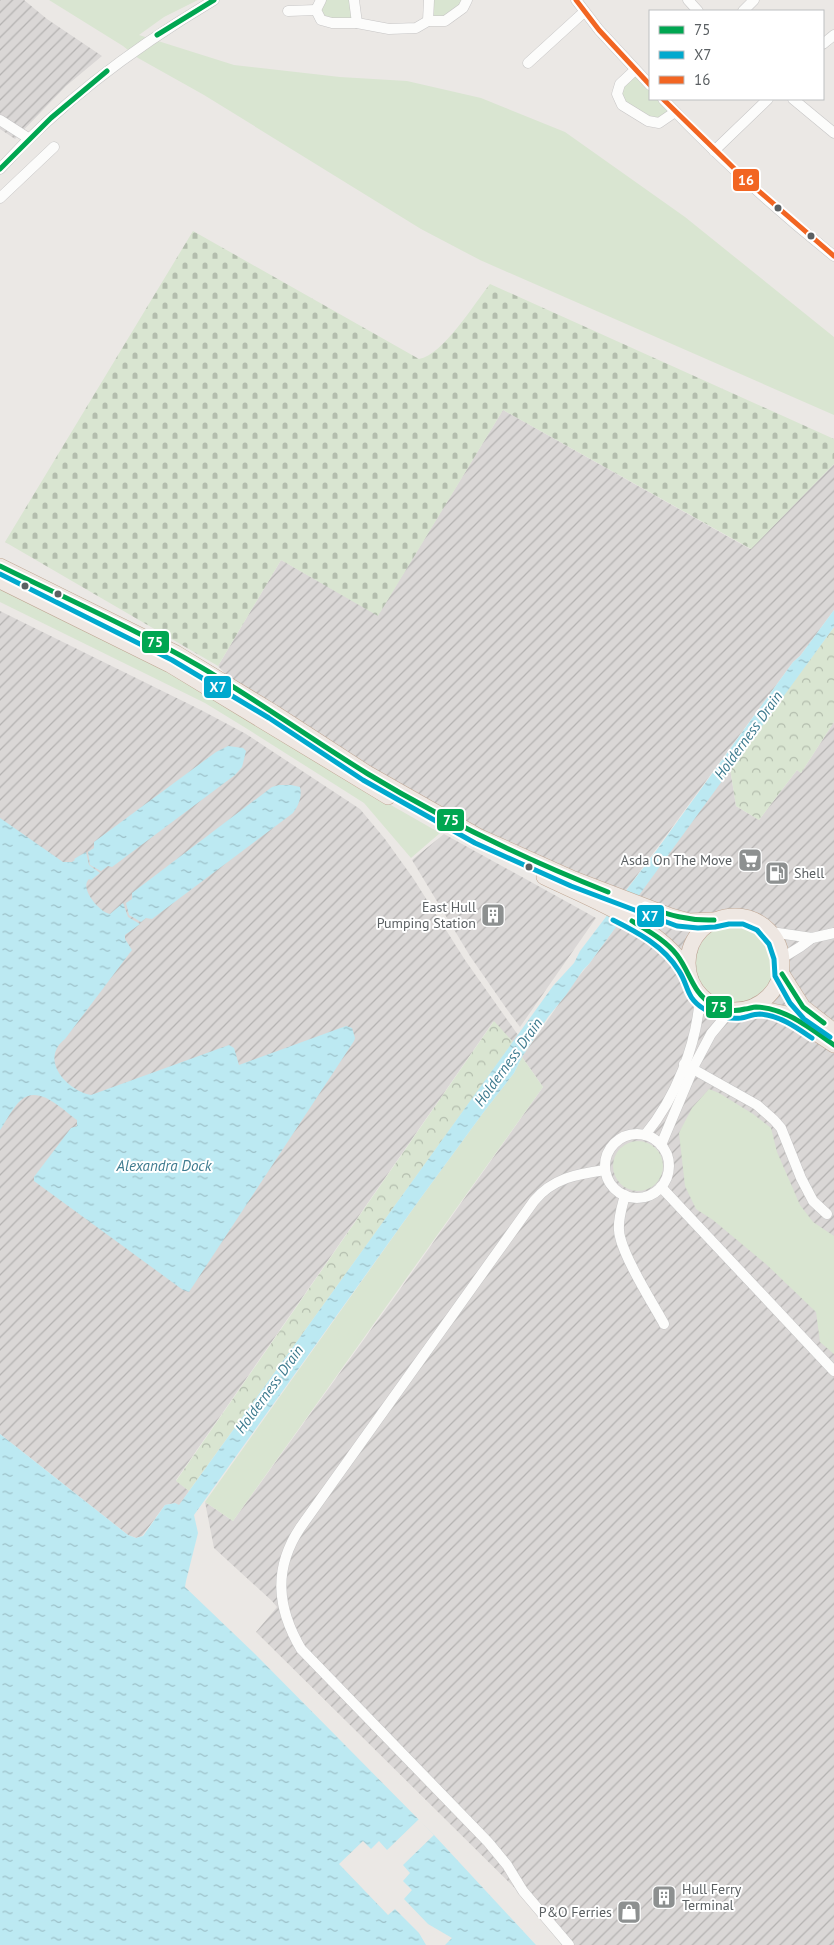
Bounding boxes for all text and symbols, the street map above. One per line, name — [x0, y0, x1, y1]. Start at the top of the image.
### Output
legend — [649, 10, 824, 100]
text: 75 — [694, 20, 710, 39]
text: X7 — [694, 45, 711, 64]
text: 16 — [694, 70, 710, 89]
line badge: 16 — [732, 168, 760, 192]
text: 16 — [738, 171, 754, 189]
unlabelled marker — [773, 203, 783, 213]
unlabelled marker — [806, 231, 816, 241]
unlabelled marker — [20, 581, 30, 591]
unlabelled marker — [53, 589, 63, 599]
line badge: 75 — [141, 630, 170, 654]
text: 75 — [147, 633, 163, 651]
line badge: X7 — [203, 675, 232, 699]
text: X7 — [210, 678, 226, 696]
water label: Holderness Drain — [710, 687, 787, 783]
line badge: 75 — [436, 808, 465, 832]
text: 75 — [443, 811, 459, 829]
supermarket icon: Asda On The Move — [737, 847, 763, 873]
place label: Asda On The Move — [621, 851, 732, 869]
fuel station icon: Shell — [764, 860, 790, 886]
unlabelled marker — [524, 862, 534, 872]
place label: Shell — [794, 864, 824, 882]
place label: East Hull Pumping Station — [377, 898, 476, 932]
building icon: East Hull Pumping Station — [480, 902, 506, 928]
line badge: X7 — [636, 904, 665, 928]
text: X7 — [642, 907, 658, 925]
line badge: 75 — [705, 995, 733, 1019]
text: 75 — [711, 998, 727, 1016]
water label: Holderness Drain — [470, 1014, 547, 1110]
water label: Alexandra Dock — [116, 1156, 213, 1175]
water label: Holderness Drain — [231, 1341, 308, 1437]
place label: Hull Ferry Terminal — [682, 1880, 742, 1914]
building icon: Hull Ferry Terminal — [651, 1884, 677, 1910]
shop icon: P&O Ferries — [616, 1899, 642, 1925]
place label: P&O Ferries — [539, 1903, 612, 1921]

